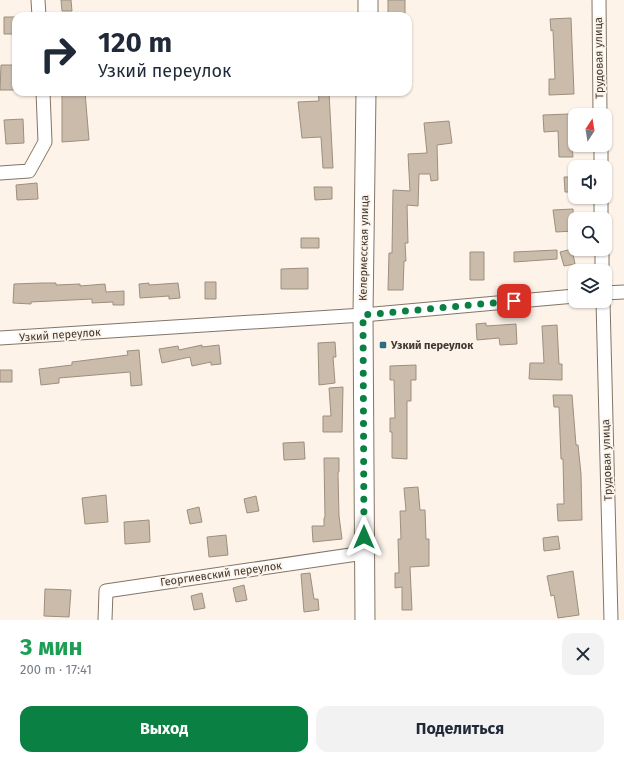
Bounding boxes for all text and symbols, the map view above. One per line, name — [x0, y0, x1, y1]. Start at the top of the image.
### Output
street label: Трудовая улица — [592, 17, 606, 99]
text: 120 m — [98, 26, 172, 59]
icon: right — [32, 28, 84, 80]
text: Узкий переулок — [98, 60, 231, 82]
north arrow — [568, 108, 612, 152]
map controls — [568, 108, 612, 308]
button: sound — [568, 160, 612, 204]
street label: Келермесская улица — [357, 195, 371, 301]
button: search — [568, 212, 612, 256]
button: layers — [568, 264, 612, 308]
pin — [497, 284, 531, 318]
icon: arrive — [503, 290, 525, 312]
street label: Узкий переулок — [19, 326, 101, 344]
place label: Узкий переулок — [390, 339, 474, 352]
marker: Узкий переулок — [378, 340, 388, 350]
street label: Трудовая улица — [599, 419, 615, 501]
position arrow — [343, 516, 385, 558]
street label: Георгиевский переулок — [159, 559, 283, 589]
text: 3 мин — [20, 633, 83, 661]
button: close — [562, 633, 604, 675]
text: 200 m · 17:41 — [20, 662, 92, 677]
button: Выход — [20, 706, 308, 752]
button: Поделиться — [316, 706, 604, 752]

